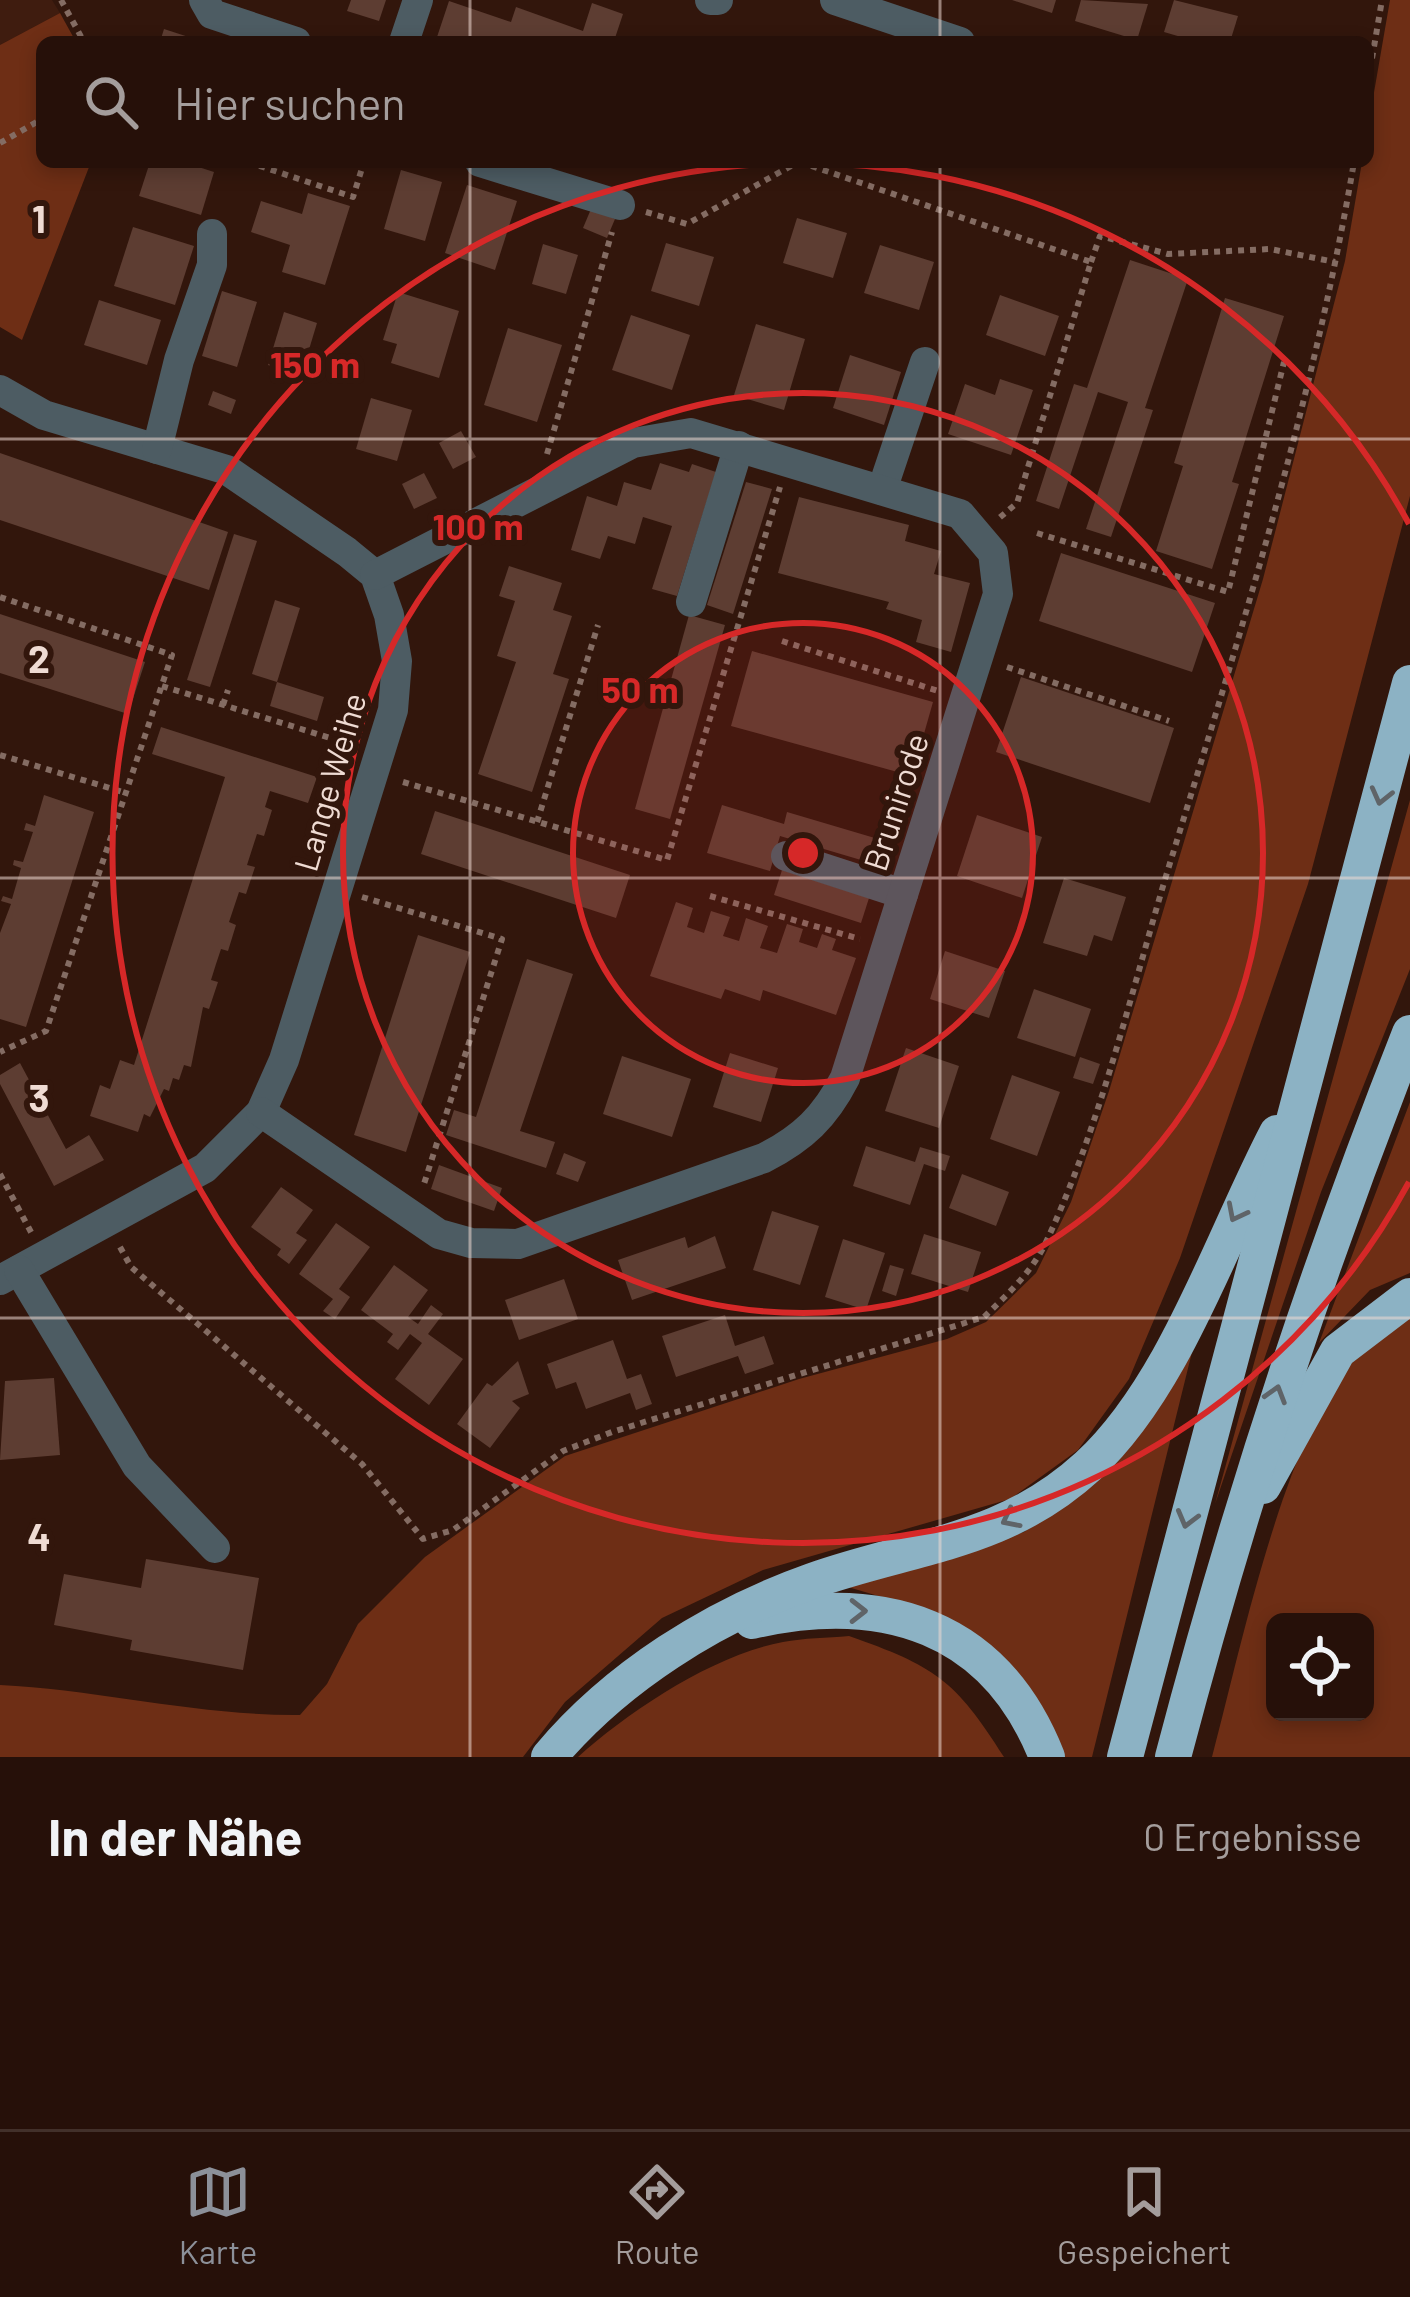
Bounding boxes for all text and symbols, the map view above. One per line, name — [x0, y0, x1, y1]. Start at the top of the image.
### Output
search box — [36, 36, 1374, 168]
icon: search — [78, 69, 144, 135]
text: Hier suchen — [174, 75, 406, 129]
text: 1 — [32, 194, 46, 241]
text: 150 m — [270, 342, 360, 385]
text: 100 m — [432, 504, 524, 547]
text: 2 — [28, 634, 50, 681]
text: 50 m — [601, 667, 679, 710]
street label: Lange Weihe — [284, 688, 374, 876]
street label: Brunirode — [854, 728, 936, 875]
one-way arrow — [1370, 786, 1395, 806]
centre of rings — [782, 832, 824, 874]
text: 3 — [28, 1073, 50, 1120]
one-way arrow — [1226, 1201, 1250, 1222]
one-way arrow — [1262, 1384, 1287, 1405]
one-way arrow — [1000, 1505, 1022, 1528]
one-way arrow — [1176, 1508, 1201, 1529]
text: 4 — [27, 1512, 51, 1559]
one-way arrow — [850, 1598, 868, 1624]
map controls — [1266, 1613, 1374, 1721]
button: locate — [1266, 1613, 1374, 1721]
text: In der Nähe — [48, 1805, 302, 1866]
text: 0 Ergebnisse — [1143, 1812, 1362, 1859]
tab: Karte — [179, 2159, 257, 2271]
tab: Route — [615, 2159, 700, 2271]
tab: Gespeichert — [1057, 2159, 1231, 2271]

